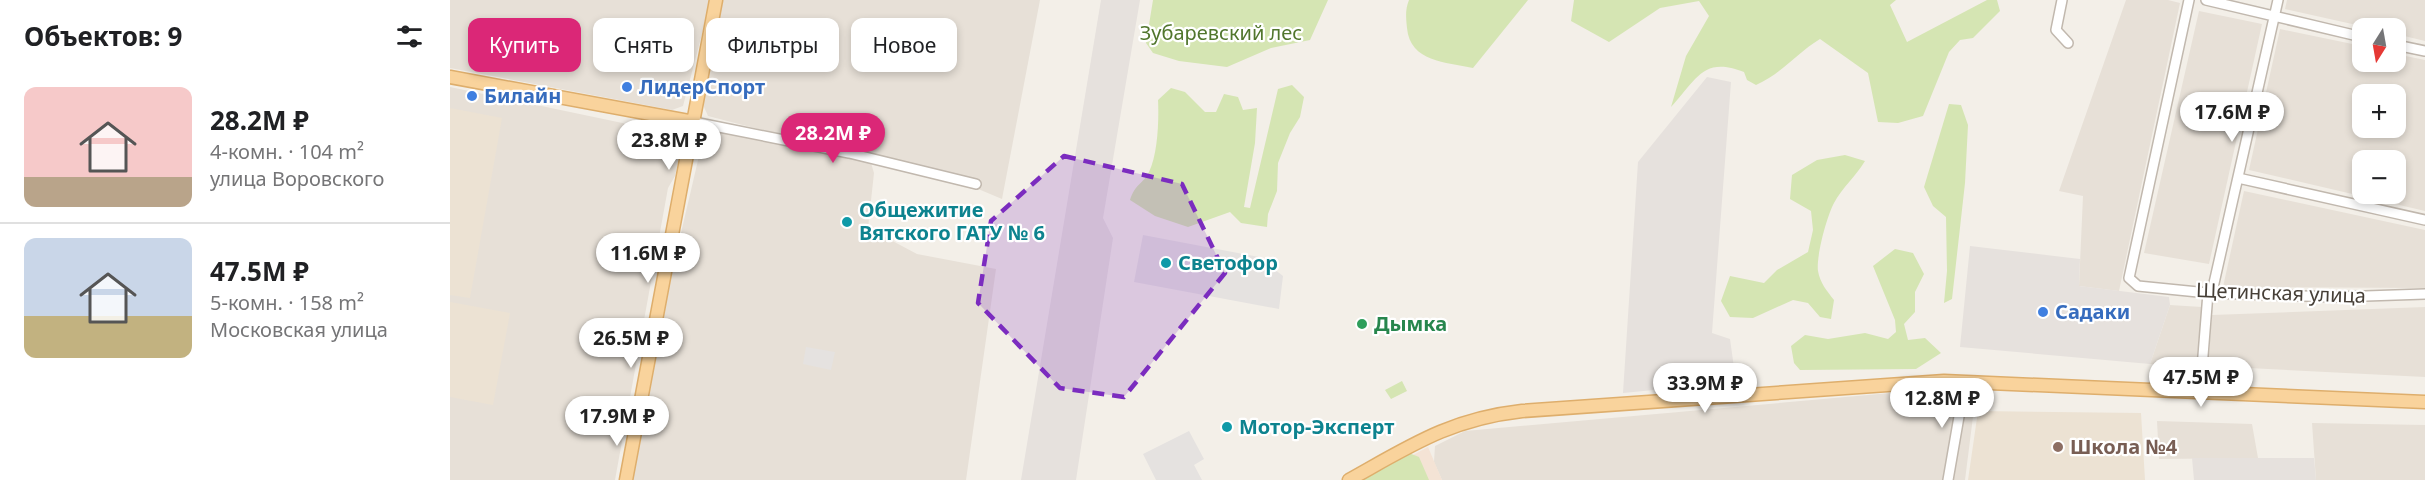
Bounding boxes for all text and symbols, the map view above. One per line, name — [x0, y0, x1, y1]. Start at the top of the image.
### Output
text: Объектов: 9 — [24, 18, 182, 54]
chip: Купить — [468, 18, 581, 72]
chip: Снять — [593, 18, 694, 72]
chip: Фильтры — [706, 18, 839, 72]
chip: Новое — [851, 18, 957, 72]
north arrow — [2352, 18, 2406, 72]
map controls — [2352, 18, 2406, 204]
park label: Зубаревский лес — [1140, 19, 1302, 46]
icon: filters — [393, 20, 426, 53]
place label: ЛидерСпорт — [639, 73, 765, 100]
marker: ЛидерСпорт — [620, 80, 634, 94]
place label: Билайн — [484, 82, 561, 109]
button: + — [2352, 84, 2406, 138]
marker: Билайн — [465, 89, 479, 103]
pin: 17.6M ₽ — [2177, 92, 2287, 143]
text: 17.6M ₽ — [2194, 98, 2270, 125]
text: 28.2M ₽ — [210, 102, 309, 138]
icon: home — [72, 111, 144, 183]
pin: 28.2M ₽ — [778, 113, 888, 164]
text: 28.2M ₽ — [795, 119, 871, 146]
pin: 23.8M ₽ — [614, 120, 724, 171]
text: 23.8M ₽ — [631, 126, 707, 153]
text: 4-комн. · 104 m² — [210, 138, 364, 165]
button: − — [2352, 150, 2406, 204]
text: улица Воровского — [210, 165, 385, 192]
place label: Общежитие Вятского ГАТУ № 6 — [859, 196, 1045, 246]
marker: Общежитие Вятского ГАТУ № 6 — [840, 215, 854, 229]
pin: 11.6M ₽ — [593, 233, 703, 284]
text: 11.6M ₽ — [610, 239, 686, 266]
place label: Светофор — [1178, 249, 1278, 276]
text: 47.5M ₽ — [210, 253, 309, 289]
marker: Светофор — [1159, 256, 1173, 270]
icon: home — [72, 262, 144, 334]
street label: Щетинская улица — [2196, 276, 2366, 309]
text: 5-комн. · 158 m² — [210, 289, 364, 316]
place label: Садаки — [2055, 298, 2130, 325]
marker: Садаки — [2036, 305, 2050, 319]
place label: Дымка — [1374, 310, 1447, 337]
text: Московская улица — [210, 316, 388, 343]
marker: Дымка — [1355, 317, 1369, 331]
pin: 26.5M ₽ — [576, 318, 686, 369]
text: 26.5M ₽ — [593, 324, 669, 351]
pin: 47.5M ₽ — [2146, 357, 2256, 408]
pin: 33.9M ₽ — [1650, 363, 1760, 414]
text: 47.5M ₽ — [2163, 363, 2239, 390]
text: 33.9M ₽ — [1667, 369, 1743, 396]
pin: 12.8M ₽ — [1887, 378, 1997, 429]
text: 12.8M ₽ — [1904, 384, 1980, 411]
pin: 17.9M ₽ — [562, 396, 672, 447]
text: 17.9M ₽ — [579, 402, 655, 429]
place label: Мотор-Эксперт — [1239, 413, 1394, 440]
marker: Мотор-Эксперт — [1220, 420, 1234, 434]
place label: Школа №4 — [2070, 433, 2178, 460]
marker: Школа №4 — [2051, 440, 2065, 454]

